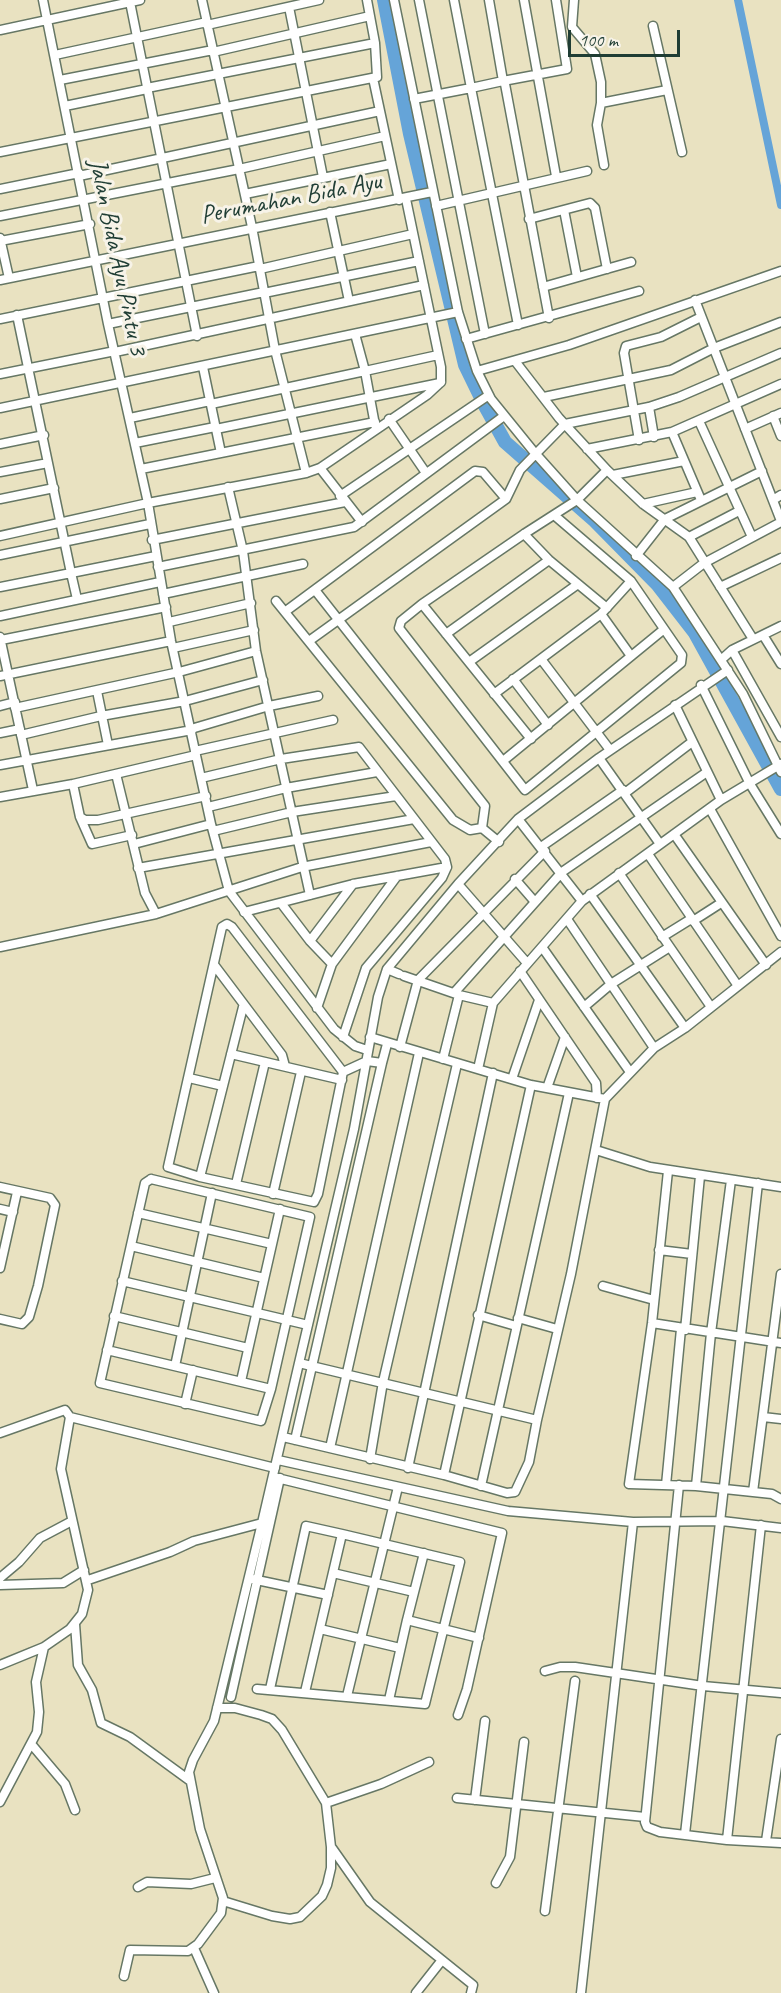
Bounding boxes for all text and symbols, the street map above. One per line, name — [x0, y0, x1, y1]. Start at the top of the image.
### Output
scale bar — [571, 18, 684, 56]
text: 100 m — [579, 29, 618, 51]
street label: Jalan Bida Ayu Pintu 3 — [81, 156, 153, 358]
street label: Perumahan Bida Ayu — [198, 166, 384, 232]

